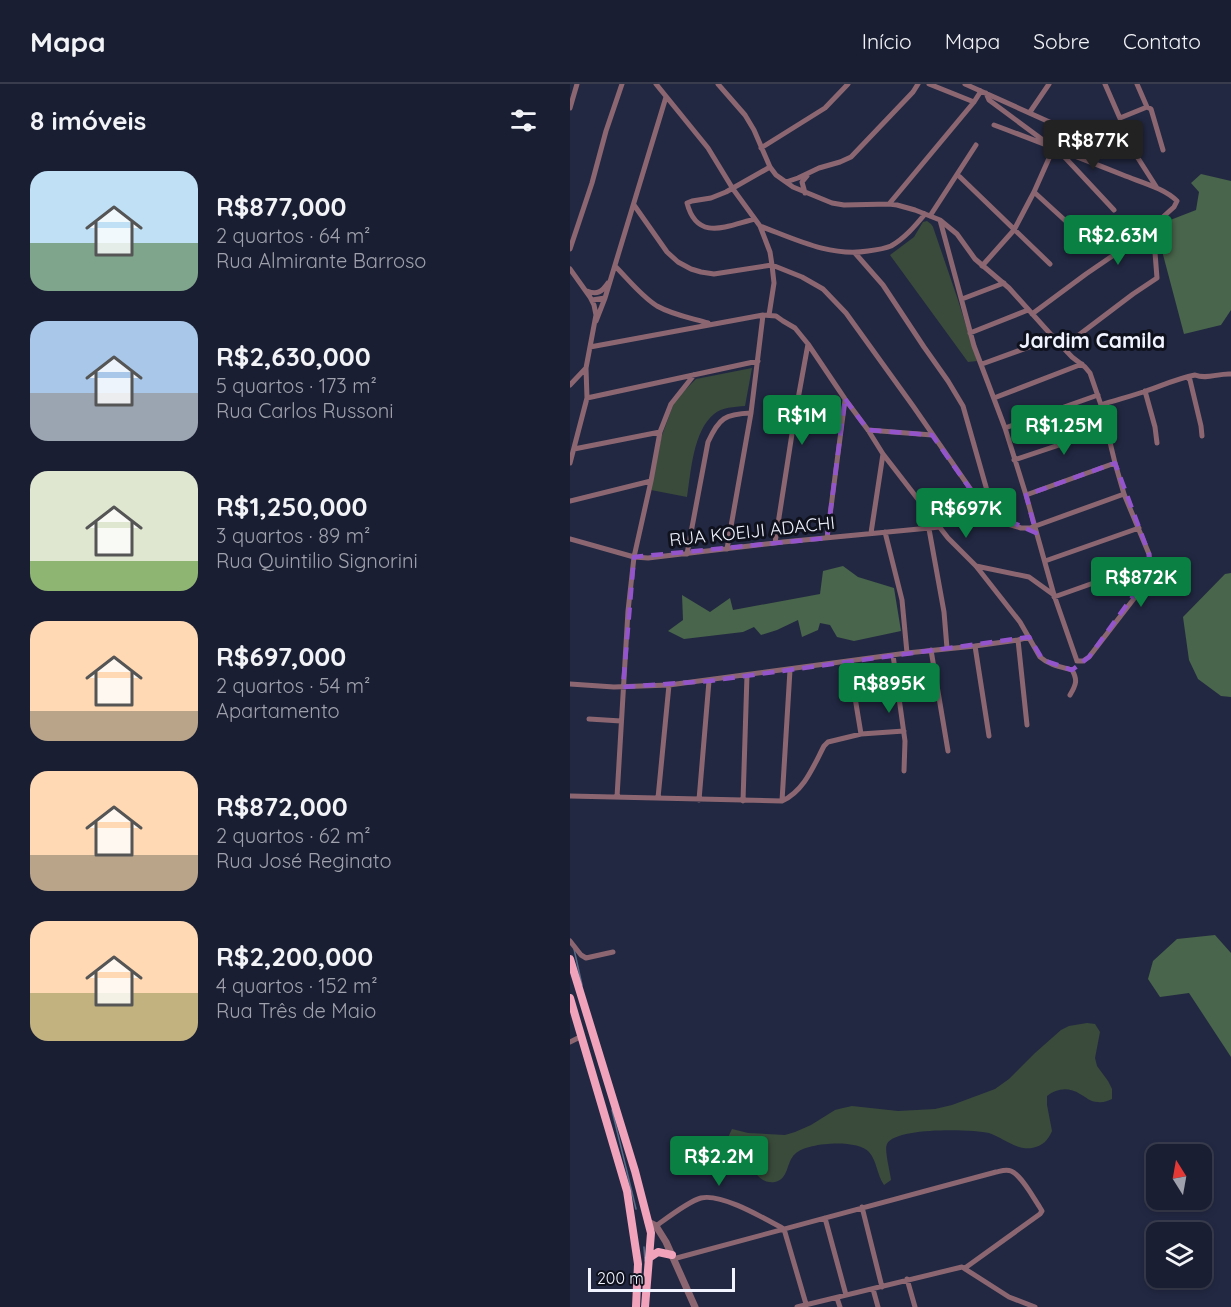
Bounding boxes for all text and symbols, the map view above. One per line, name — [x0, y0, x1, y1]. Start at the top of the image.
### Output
text: Mapa — [30, 24, 106, 59]
text: Início — [862, 28, 912, 54]
text: Mapa — [945, 28, 1000, 54]
text: Sobre — [1033, 28, 1090, 54]
text: Contato — [1123, 28, 1201, 54]
text: 8 imóveis — [30, 104, 146, 137]
icon: filters — [507, 104, 540, 137]
pin: R$877K — [1044, 120, 1142, 171]
text: R$877K — [1057, 127, 1129, 152]
text: R$877,000 — [216, 190, 346, 223]
icon: home — [78, 195, 150, 267]
pin: R$2.63M — [1063, 215, 1173, 266]
text: R$2.63M — [1078, 222, 1158, 247]
text: 2 quartos · 64 m² — [216, 223, 370, 248]
text: Rua Almirante Barroso — [216, 248, 426, 273]
district label: Jardim Camila — [1019, 327, 1165, 353]
text: R$2,630,000 — [216, 340, 371, 373]
icon: home — [78, 345, 150, 417]
text: 5 quartos · 173 m² — [216, 373, 377, 398]
pin: R$1M — [766, 395, 838, 446]
text: Rua Carlos Russoni — [216, 398, 394, 423]
text: R$1M — [777, 402, 827, 427]
pin: R$1.25M — [1009, 405, 1119, 456]
text: R$1.25M — [1025, 412, 1103, 437]
pin: R$697K — [917, 488, 1015, 539]
text: R$1,250,000 — [216, 490, 367, 523]
icon: home — [78, 495, 150, 567]
text: R$697K — [930, 495, 1002, 520]
street label: RUA KOEIJI ADACHI — [668, 511, 836, 551]
text: 3 quartos · 89 m² — [216, 523, 370, 548]
text: Rua Quintilio Signorini — [216, 548, 418, 573]
pin: R$872K — [1092, 557, 1190, 608]
text: R$872K — [1105, 564, 1177, 589]
text: R$697,000 — [216, 640, 346, 673]
icon: home — [78, 645, 150, 717]
pin: R$895K — [840, 663, 938, 714]
text: R$895K — [853, 670, 925, 695]
text: 2 quartos · 54 m² — [216, 673, 370, 698]
text: Apartamento — [216, 698, 340, 723]
text: R$872,000 — [216, 790, 348, 823]
icon: home — [78, 795, 150, 867]
text: 2 quartos · 62 m² — [216, 823, 371, 848]
text: Rua José Reginato — [216, 848, 392, 873]
text: R$2,200,000 — [216, 940, 373, 973]
icon: home — [78, 945, 150, 1017]
text: 4 quartos · 152 m² — [216, 973, 378, 998]
text: Rua Três de Maio — [216, 998, 376, 1023]
pin: R$2.2M — [670, 1136, 768, 1187]
text: R$2.2M — [684, 1143, 754, 1168]
north arrow — [1146, 1144, 1212, 1210]
map controls — [1146, 1144, 1212, 1288]
button: layers — [1146, 1222, 1212, 1288]
scale bar — [588, 1265, 735, 1292]
text: 200 m — [597, 1268, 644, 1288]

